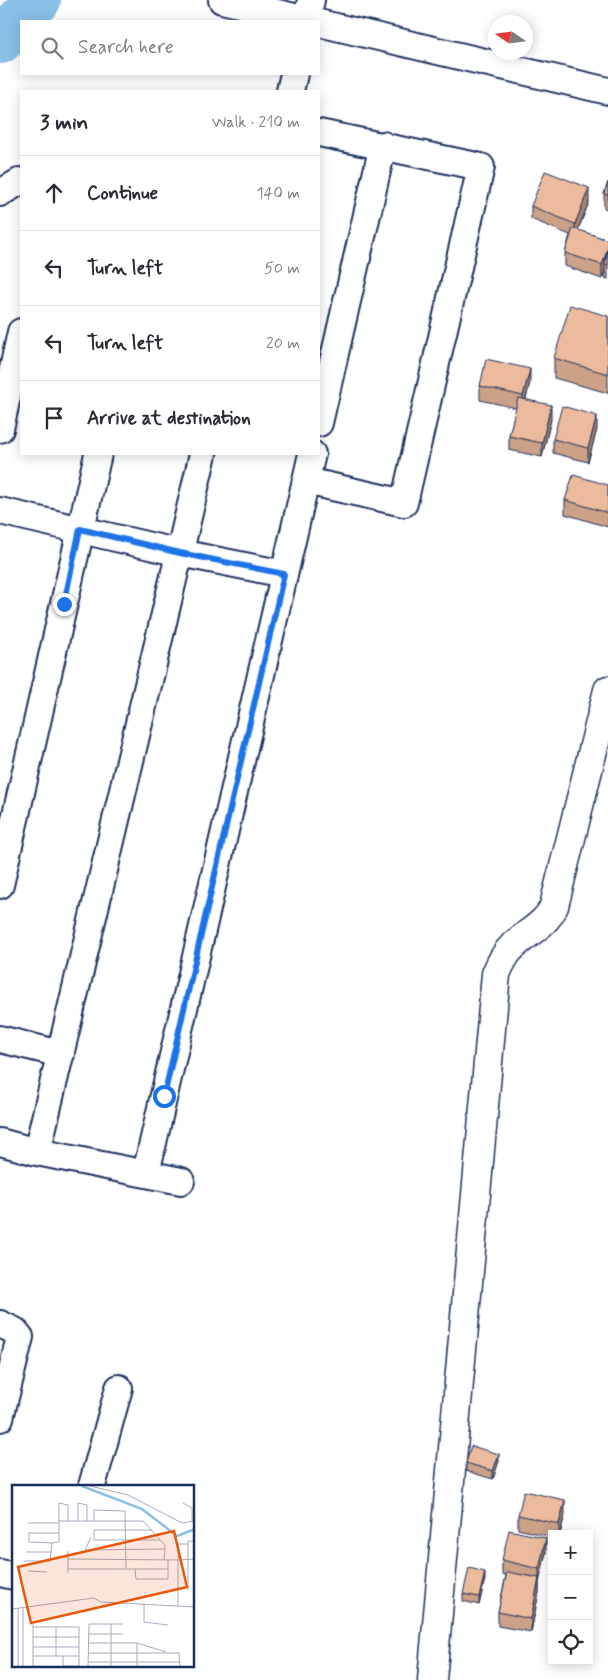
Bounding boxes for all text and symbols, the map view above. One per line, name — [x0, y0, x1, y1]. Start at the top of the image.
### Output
north arrow — [488, 15, 533, 60]
search box — [20, 20, 320, 75]
icon: search — [38, 34, 66, 62]
text: Search here — [78, 35, 174, 60]
text: 3 min — [40, 109, 88, 137]
text: Walk · 210 m — [212, 112, 300, 133]
icon: ahead — [40, 179, 68, 207]
text: Continue — [87, 181, 158, 206]
text: 140 m — [256, 183, 300, 204]
icon: left — [40, 254, 68, 282]
text: Turn left — [87, 256, 163, 281]
text: 50 m — [264, 258, 300, 279]
icon: left — [40, 329, 68, 357]
text: Turn left — [87, 331, 163, 356]
text: 20 m — [266, 333, 300, 354]
icon: arrive — [40, 404, 68, 432]
text: Arrive at destination — [87, 406, 251, 431]
route end — [53, 593, 76, 616]
route start — [153, 1085, 176, 1108]
inset map — [12, 1485, 195, 1668]
map controls — [548, 1530, 593, 1665]
button: + — [548, 1530, 593, 1575]
button: − — [548, 1575, 593, 1620]
button: locate — [548, 1620, 593, 1665]

